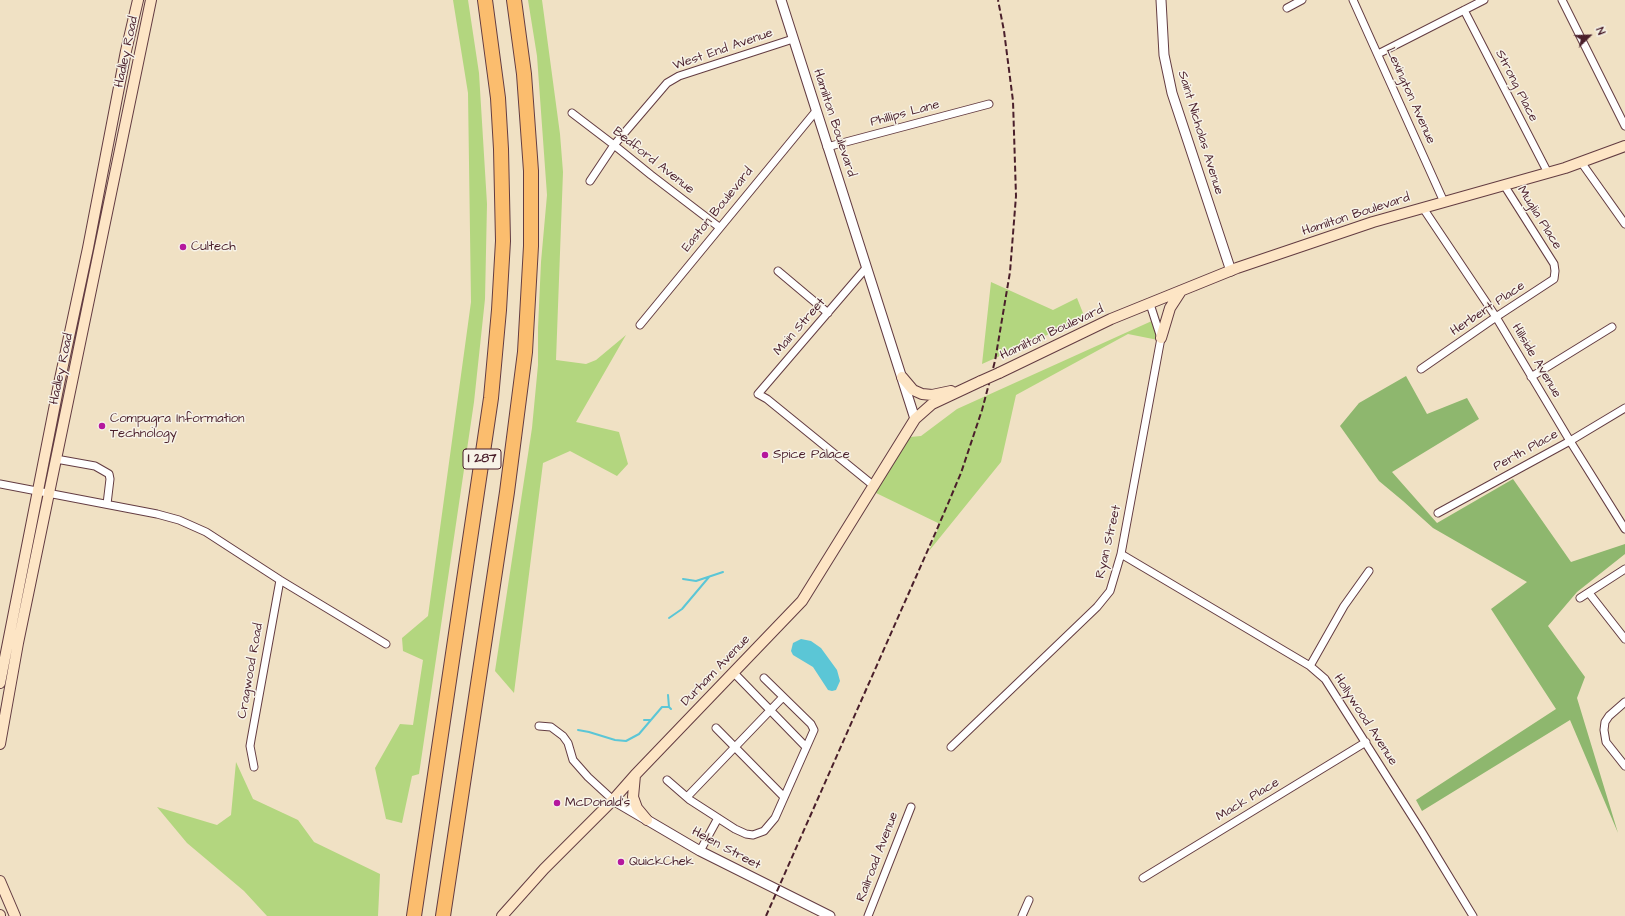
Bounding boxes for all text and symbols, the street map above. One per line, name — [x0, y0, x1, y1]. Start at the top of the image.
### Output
street label: Hadley Road — [112, 15, 142, 89]
north arrow — [1569, 16, 1609, 56]
text: N — [1592, 25, 1609, 37]
street label: West End Avenue — [671, 26, 775, 74]
street label: Lexington Avenue — [1382, 45, 1438, 147]
street label: Strong Place — [1491, 47, 1541, 125]
street label: Hamilton Boulevard — [809, 67, 859, 179]
street label: Saint Nicholas Avenue — [1174, 69, 1226, 197]
street label: Phillips Lane — [869, 97, 941, 131]
street label: Bedford Avenue — [609, 124, 697, 198]
street label: Easton Boulevard — [679, 164, 757, 256]
street label: Muglia Place — [1513, 183, 1565, 253]
street label: Hamilton Boulevard — [1300, 190, 1412, 240]
place label: Cultech — [191, 239, 236, 255]
marker: Cultech — [178, 242, 188, 252]
street label: Herbert Place — [1448, 278, 1528, 340]
street label: Main Street — [771, 295, 829, 359]
street label: Hamilton Boulevard — [998, 302, 1106, 364]
street label: Hillside Avenue — [1508, 321, 1564, 401]
street label: Hadley Road — [47, 332, 77, 406]
place label: Compugra Information Technology — [110, 411, 245, 442]
marker: Compugra Information Technology — [97, 421, 107, 431]
street label: Perth Place — [1491, 427, 1561, 475]
place label: Spice Palace — [773, 447, 850, 463]
road number: I 287 — [463, 449, 501, 469]
marker: Spice Palace — [760, 450, 770, 460]
street label: Ryan Street — [1093, 504, 1125, 580]
street label: Cragwood Road — [235, 622, 267, 720]
street label: Durham Avenue — [678, 632, 754, 710]
street label: Hollywood Avenue — [1330, 671, 1400, 769]
street label: Mack Place — [1214, 775, 1282, 825]
place label: McDonald's — [565, 795, 630, 811]
marker: McDonald's — [552, 798, 562, 808]
street label: Railroad Avenue — [854, 810, 902, 904]
street label: Helen Street — [689, 824, 763, 874]
place label: QuickChek — [629, 854, 694, 870]
marker: QuickChek — [616, 857, 626, 867]

